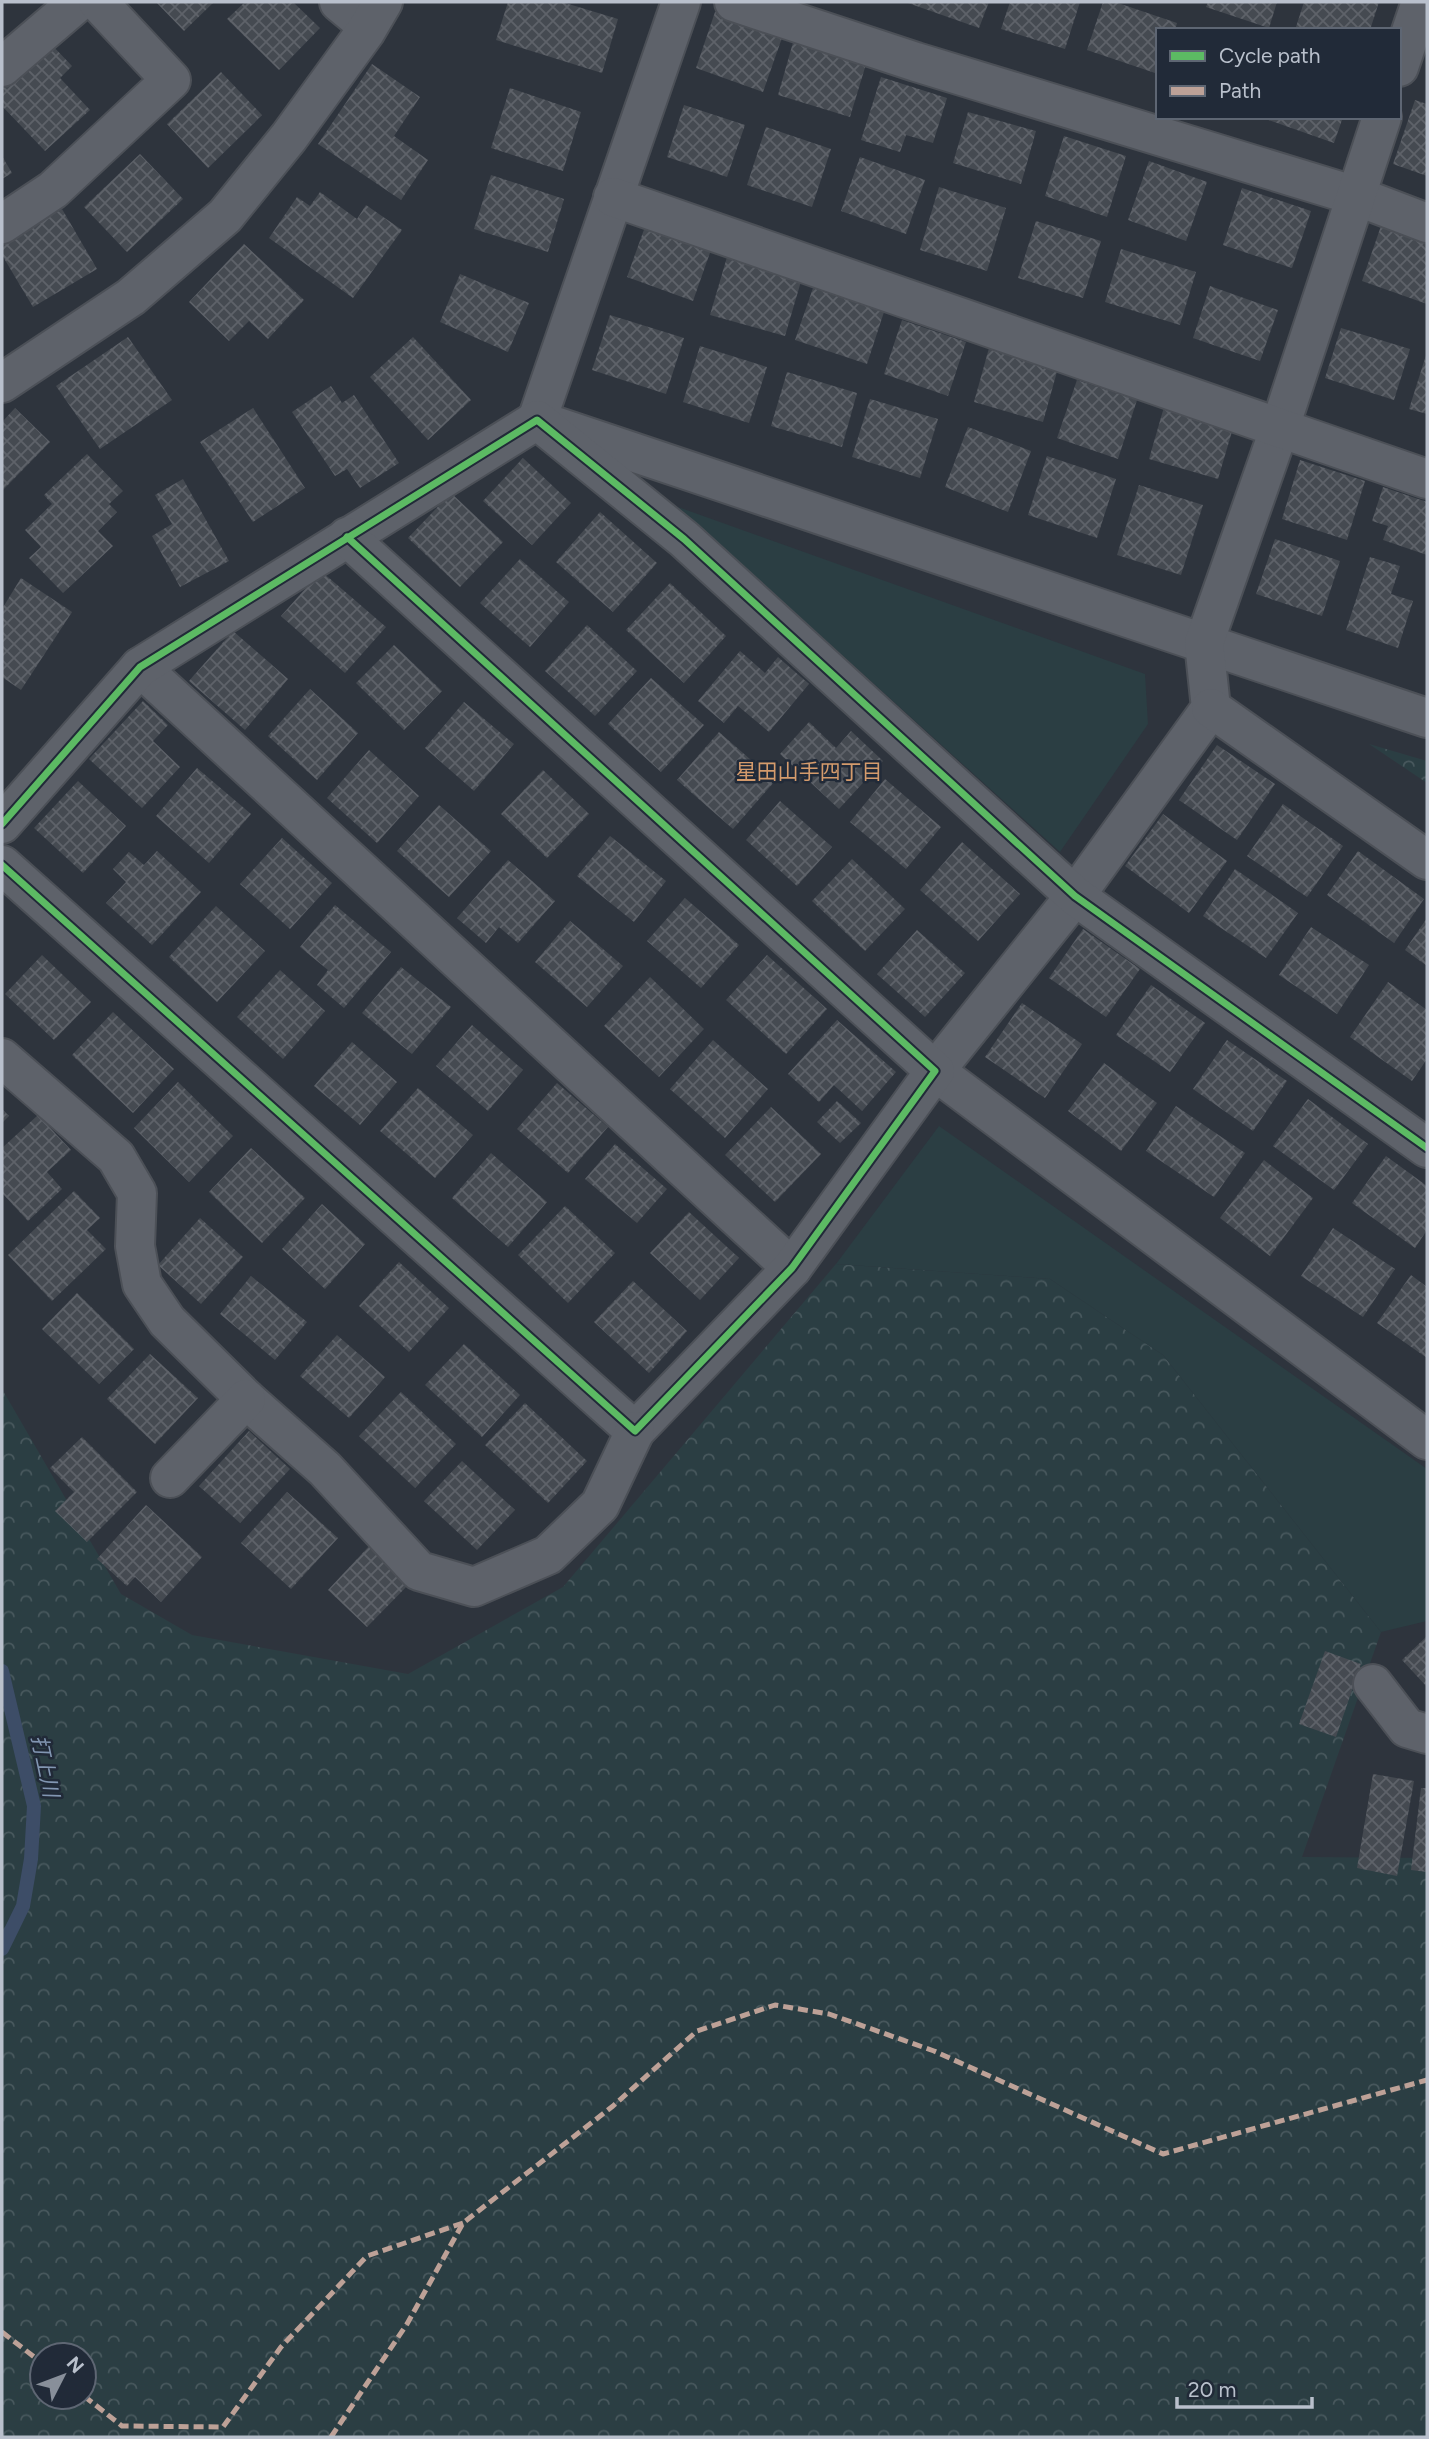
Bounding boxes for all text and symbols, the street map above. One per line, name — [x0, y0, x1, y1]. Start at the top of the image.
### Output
legend — [1156, 28, 1401, 119]
text: Cycle path — [1219, 43, 1320, 68]
text: Path — [1219, 78, 1261, 103]
district label: 星田山手四丁目 — [736, 759, 883, 784]
water label: 打上川 — [27, 1732, 65, 1801]
north arrow — [28, 2341, 98, 2411]
text: N — [62, 2352, 89, 2378]
scale bar — [1177, 2366, 1312, 2410]
text: 20 m — [1188, 2377, 1236, 2402]

